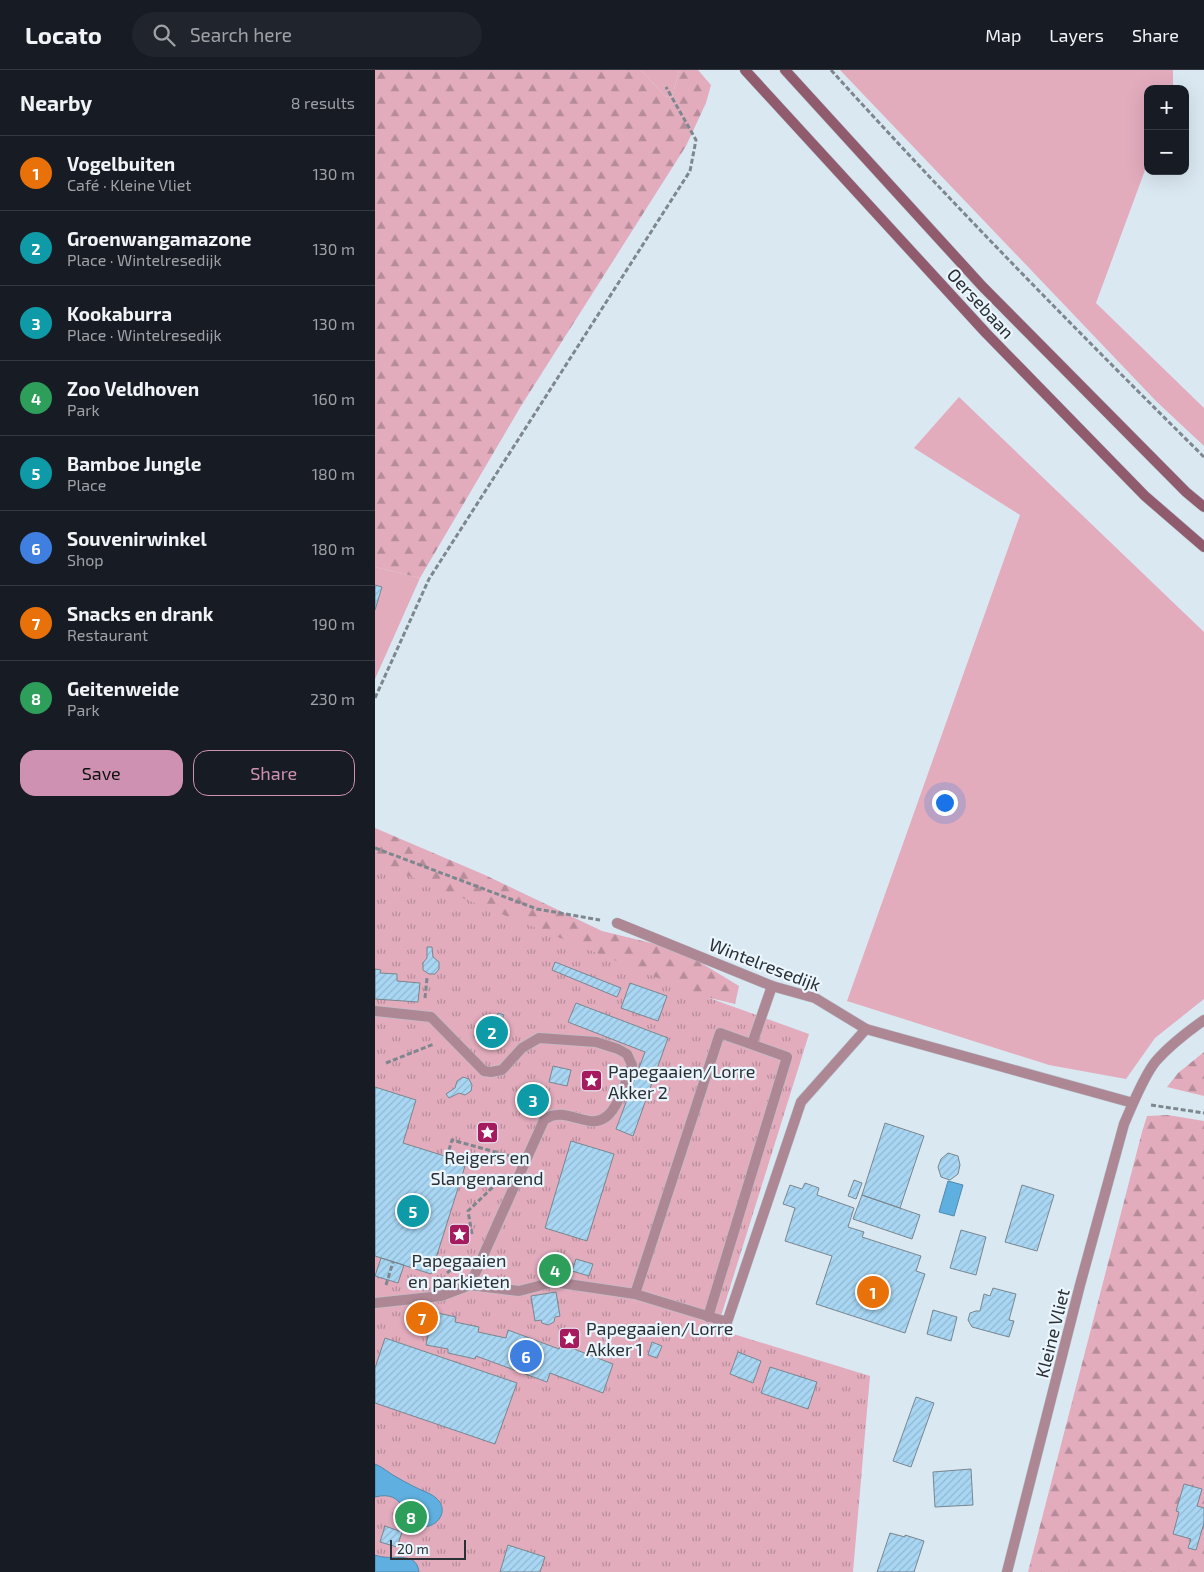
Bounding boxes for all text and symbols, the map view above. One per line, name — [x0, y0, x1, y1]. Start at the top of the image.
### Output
search box — [132, 12, 482, 57]
text: Locato — [25, 20, 102, 49]
icon: search — [150, 21, 178, 49]
text: Search here — [190, 23, 292, 46]
text: Map — [985, 24, 1021, 46]
text: Layers — [1049, 24, 1104, 46]
text: Share — [1132, 24, 1179, 46]
map controls — [1144, 85, 1189, 175]
button: + — [1144, 85, 1189, 130]
text: Nearby — [20, 90, 92, 115]
text: 8 results — [291, 93, 355, 112]
button: − — [1144, 130, 1189, 175]
text: Vogelbuiten — [67, 152, 175, 175]
text: 1 — [33, 164, 39, 183]
text: 130 m — [313, 164, 355, 183]
text: Café · Kleine Vliet — [67, 175, 191, 194]
text: Groenwangamazone — [67, 227, 252, 250]
text: 2 — [31, 239, 41, 258]
text: 130 m — [313, 239, 355, 258]
text: Place · Wintelresedijk — [67, 250, 222, 269]
street label: Oersebaan — [943, 263, 1019, 343]
text: Kookaburra — [67, 302, 172, 325]
text: 3 — [31, 314, 41, 333]
text: 130 m — [313, 314, 355, 333]
text: Place · Wintelresedijk — [67, 325, 222, 344]
text: Zoo Veldhoven — [67, 377, 199, 400]
text: 4 — [31, 389, 41, 408]
text: 160 m — [312, 389, 355, 408]
text: Park — [67, 400, 100, 419]
text: Bamboe Jungle — [67, 452, 201, 475]
text: 5 — [32, 464, 40, 483]
text: 180 m — [312, 464, 355, 483]
text: Place — [67, 475, 106, 494]
text: Souvenirwinkel — [67, 527, 207, 550]
text: 6 — [31, 539, 41, 558]
text: 180 m — [312, 539, 355, 558]
text: Shop — [67, 550, 104, 569]
text: Snacks en drank — [67, 602, 213, 625]
text: 7 — [32, 614, 40, 633]
text: 190 m — [312, 614, 355, 633]
text: Restaurant — [67, 625, 148, 644]
text: Geitenweide — [67, 677, 179, 700]
text: 8 — [31, 689, 41, 708]
text: 230 m — [310, 689, 355, 708]
text: Park — [67, 700, 100, 719]
button: Save — [20, 750, 183, 796]
button: Share — [193, 750, 355, 796]
your location — [932, 790, 958, 816]
street label: Wintelresedijk — [706, 933, 824, 995]
pin: 2 — [476, 1013, 508, 1051]
place label: Papegaaien/Lorre Akker 2 — [608, 1060, 755, 1103]
place icon: Papegaaien/Lorre Akker 2 — [580, 1069, 604, 1093]
pin: 3 — [517, 1081, 549, 1119]
place icon: Reigers en Slangenarend — [475, 1120, 499, 1144]
place label: Reigers en Slangenarend — [430, 1146, 544, 1189]
pin: 5 — [397, 1192, 429, 1230]
place icon: Papegaaien en parkieten — [447, 1223, 471, 1247]
place label: Papegaaien en parkieten — [408, 1249, 510, 1292]
pin: 4 — [539, 1251, 571, 1289]
pin: 1 — [857, 1273, 889, 1311]
street label: Kleine Vliet — [1030, 1286, 1074, 1380]
pin: 7 — [406, 1299, 438, 1337]
place label: Papegaaien/Lorre Akker 1 — [586, 1317, 733, 1360]
place icon: Papegaaien/Lorre Akker 1 — [558, 1326, 582, 1350]
pin: 6 — [510, 1337, 542, 1375]
pin: 8 — [395, 1498, 427, 1536]
scale bar — [390, 1537, 466, 1560]
text: 20 m — [397, 1540, 429, 1557]

